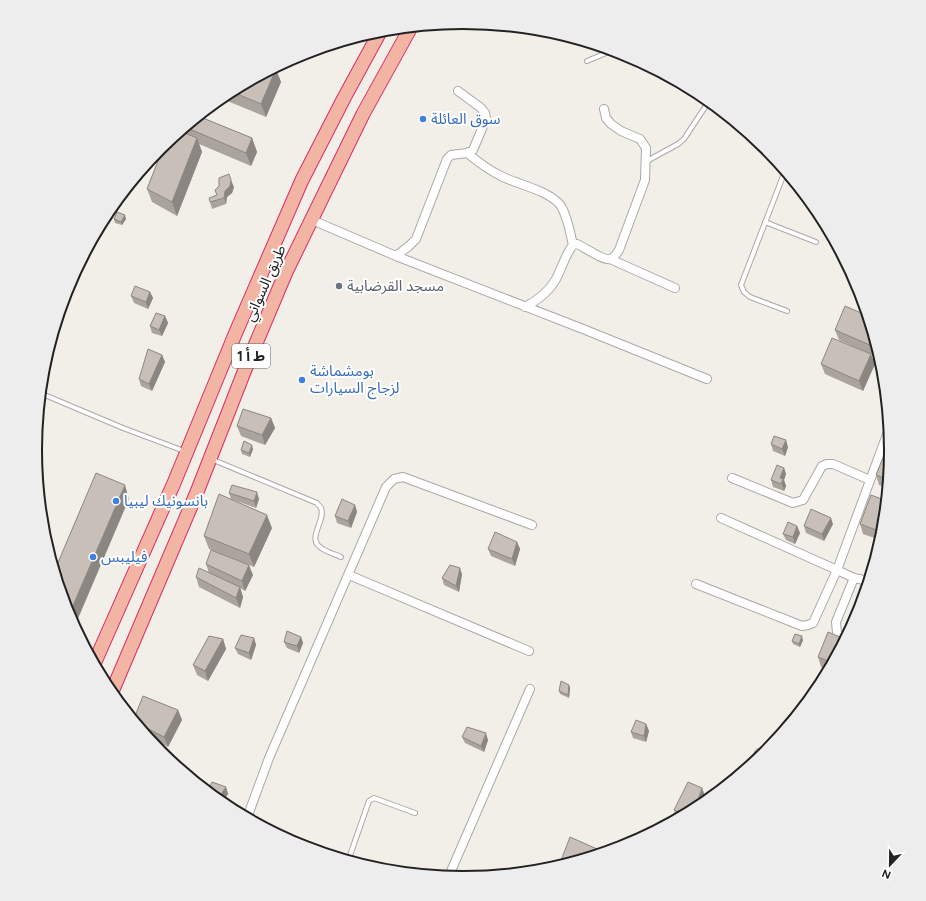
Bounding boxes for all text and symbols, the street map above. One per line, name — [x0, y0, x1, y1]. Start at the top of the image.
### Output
place label: سوق العائلة — [431, 110, 501, 128]
marker: سوق العائلة — [418, 114, 428, 124]
street label: طريق السواني — [240, 242, 292, 325]
place label: مسجد القرضابية — [347, 277, 444, 295]
marker: مسجد القرضابية — [334, 281, 344, 291]
road number: ط أ 1 — [232, 344, 270, 368]
place label: بومشماشة لزجاج السيارات — [310, 362, 400, 400]
marker: بومشماشة لزجاج السيارات — [297, 375, 307, 385]
place label: بانسونيك ليبيا — [124, 492, 208, 510]
marker: بانسونيك ليبيا — [111, 496, 121, 506]
place label: فيليبس — [101, 548, 148, 566]
marker: فيليبس — [88, 552, 98, 562]
north arrow — [870, 845, 910, 885]
text: N — [880, 866, 893, 881]

